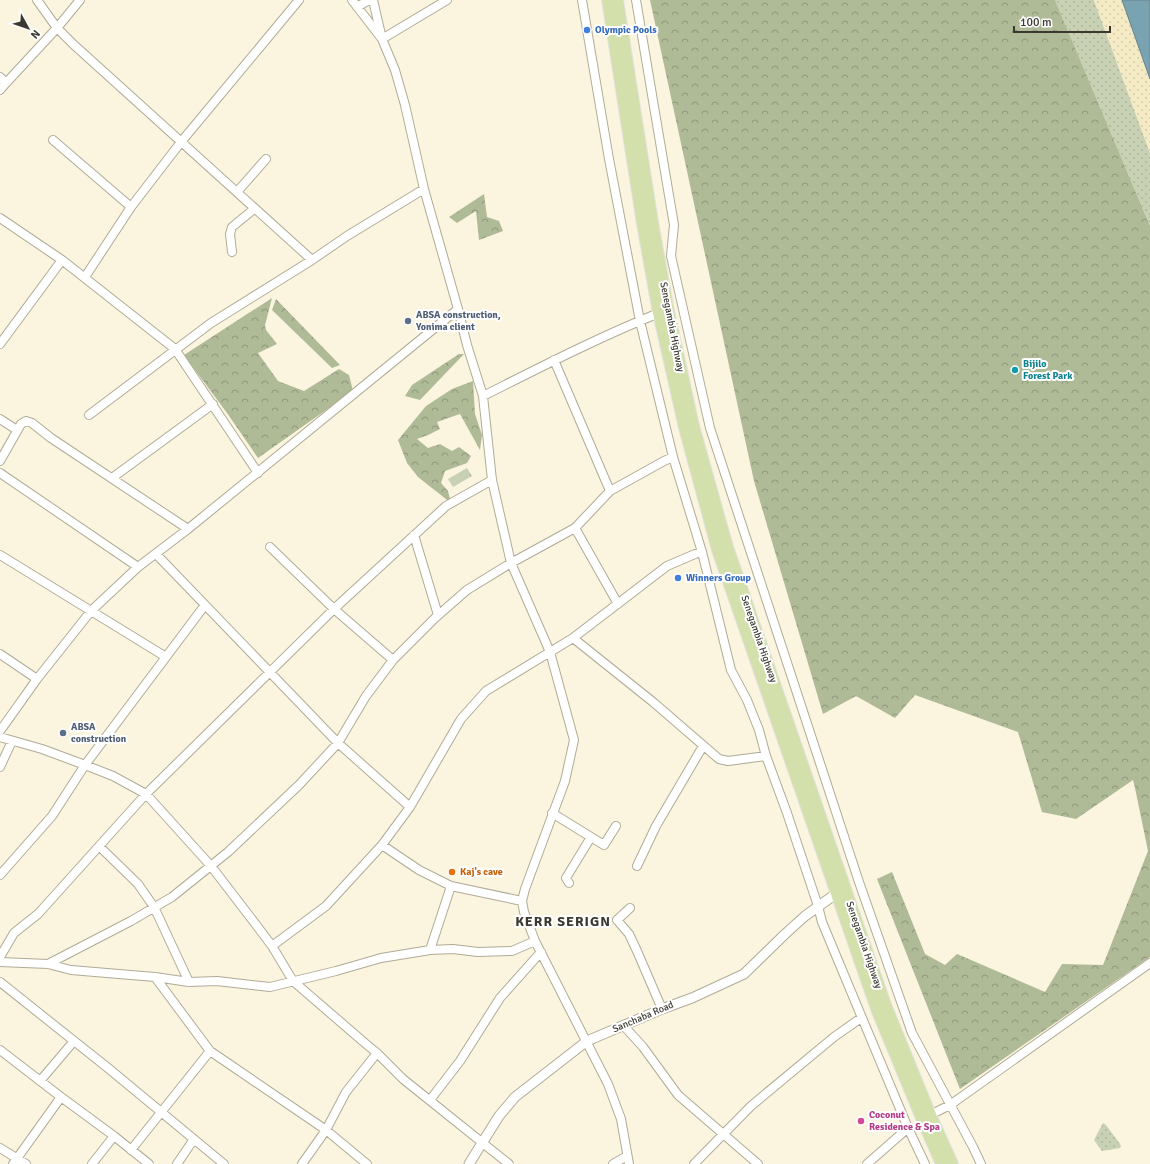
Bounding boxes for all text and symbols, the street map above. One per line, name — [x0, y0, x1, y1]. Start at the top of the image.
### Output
north arrow — [8, 8, 48, 48]
scale bar — [1014, 8, 1110, 34]
text: 100 m — [1020, 15, 1052, 30]
place label: Olympic Pools — [595, 24, 657, 36]
marker: Olympic Pools — [582, 25, 592, 35]
text: N — [28, 27, 43, 41]
street label: Senegambia Highway — [657, 281, 687, 373]
place label: ABSA construction, Yonima client — [415, 309, 501, 333]
marker: ABSA construction, Yonima client — [403, 316, 413, 326]
place label: Bijilo Forest Park — [1023, 358, 1073, 382]
marker: Bijilo Forest Park — [1010, 365, 1020, 375]
place label: Winners Group — [686, 572, 752, 584]
marker: Winners Group — [673, 573, 683, 583]
street label: Senegambia Highway — [738, 594, 780, 684]
place label: ABSA construction — [71, 721, 127, 745]
marker: ABSA construction — [58, 728, 68, 738]
place label: Kaj's cave — [460, 866, 503, 878]
marker: Kaj's cave — [447, 867, 457, 877]
street label: Senegambia Highway — [843, 900, 885, 990]
district label: KERR SERIGN — [515, 913, 611, 930]
street label: Sanchaba Road — [611, 999, 675, 1035]
place label: Coconut Residence & Spa — [869, 1109, 940, 1133]
marker: Coconut Residence & Spa — [856, 1116, 866, 1126]

